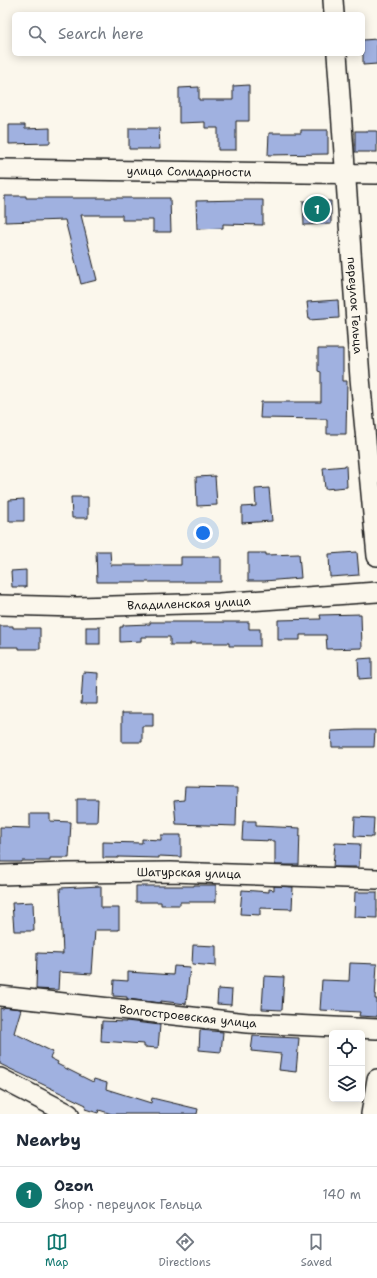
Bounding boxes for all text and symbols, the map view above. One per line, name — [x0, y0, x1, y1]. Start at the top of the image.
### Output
search box — [12, 12, 365, 56]
icon: search — [26, 23, 48, 45]
text: Search here — [58, 24, 144, 44]
street label: улица Солидарности — [127, 163, 252, 180]
pin: 1 — [304, 194, 330, 224]
street label: переулок Гельца — [343, 256, 366, 355]
your location — [193, 523, 213, 543]
street label: Владиленская улица — [127, 593, 252, 614]
street label: Шатурская улица — [137, 864, 242, 882]
street label: Волгостроевская улица — [118, 1001, 258, 1031]
map controls — [329, 1030, 365, 1102]
button: locate — [329, 1030, 365, 1066]
button: layers — [329, 1066, 365, 1102]
text: Nearby — [16, 1129, 81, 1151]
text: Ozon — [54, 1176, 94, 1196]
text: 1 — [26, 1186, 32, 1203]
text: 140 m — [322, 1186, 361, 1203]
text: Shop · переулок Гельца — [54, 1196, 202, 1213]
tab: Map — [45, 1231, 69, 1270]
tab: Directions — [158, 1231, 211, 1270]
tab: Saved — [301, 1231, 332, 1270]

